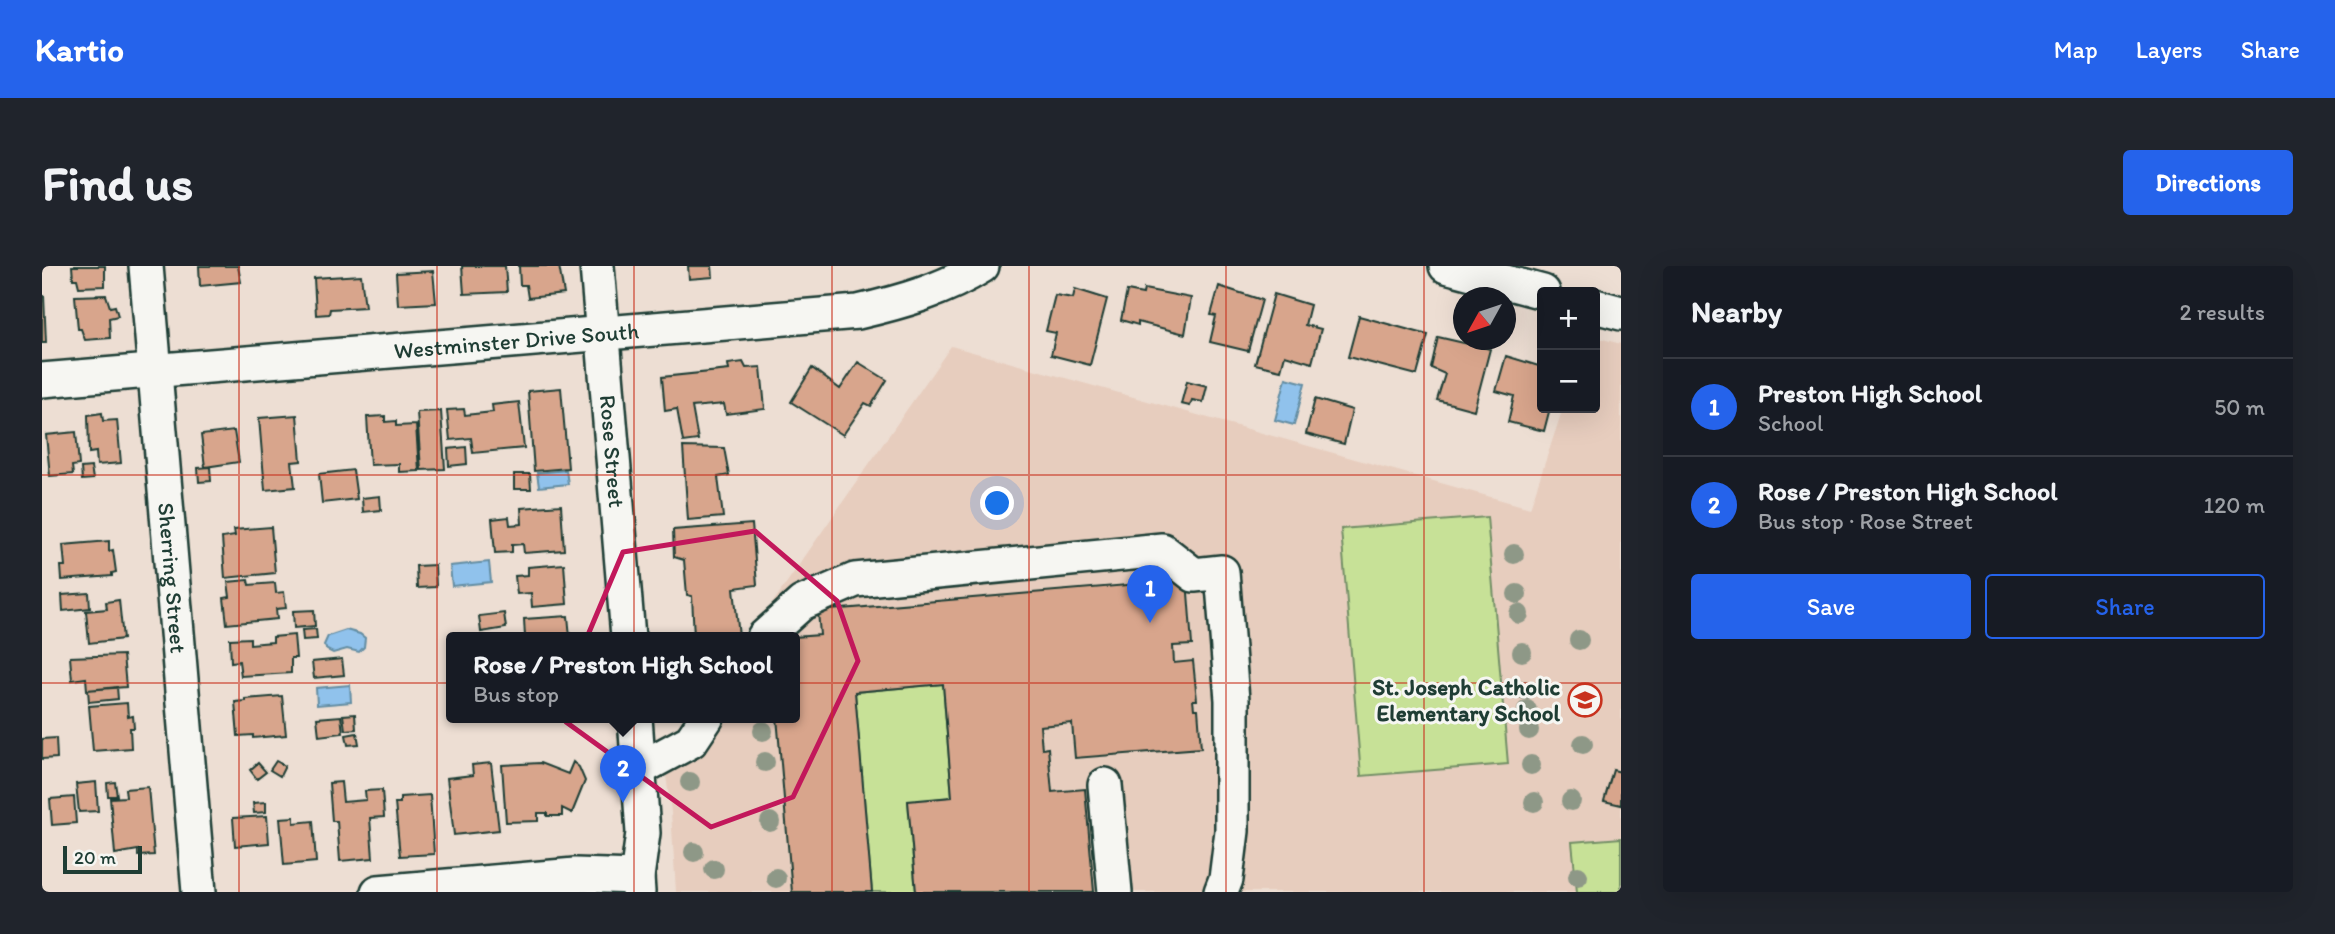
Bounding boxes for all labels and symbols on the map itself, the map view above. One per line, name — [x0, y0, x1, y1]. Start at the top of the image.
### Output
north arrow — [1453, 287, 1516, 350]
street label: Westminster Drive South — [393, 316, 640, 365]
street label: Rose Street — [594, 394, 631, 509]
your location — [980, 486, 1014, 520]
street label: Sherring Street — [152, 501, 193, 655]
pin: 1 — [1127, 565, 1173, 623]
place label: St. Joseph Catholic Elementary School — [1372, 673, 1561, 727]
school or university icon: St. Joseph Catholic Elementary School — [1566, 681, 1604, 719]
pin: 2 — [600, 745, 646, 803]
scale bar — [63, 843, 142, 875]

